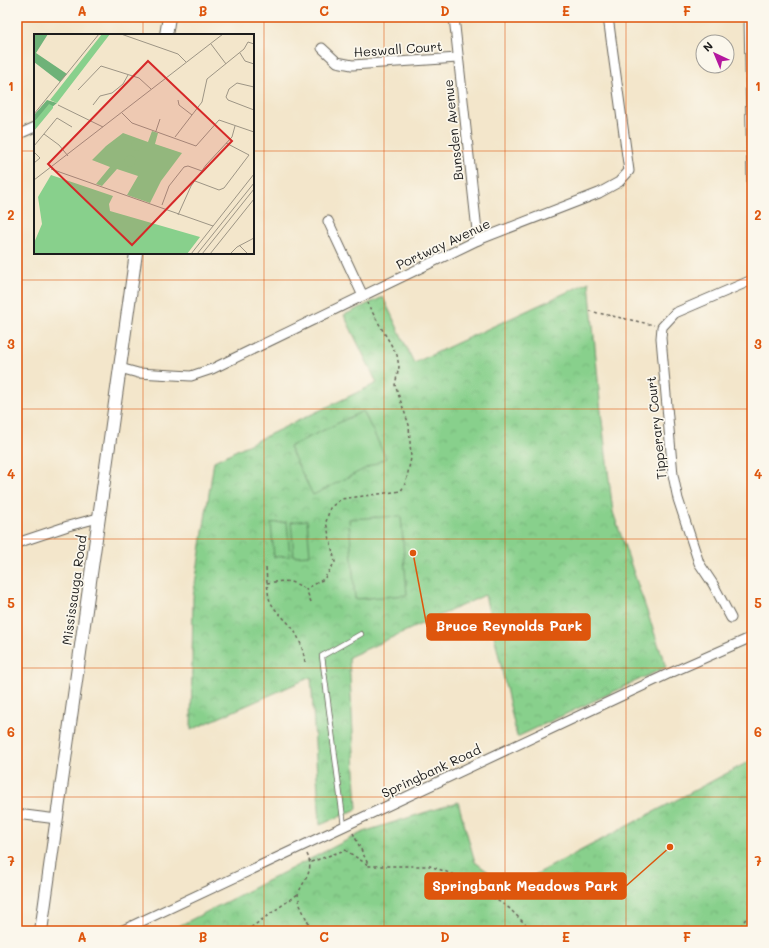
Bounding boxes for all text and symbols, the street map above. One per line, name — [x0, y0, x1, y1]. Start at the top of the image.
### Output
text: A — [77, 2, 87, 19]
text: B — [199, 2, 208, 19]
text: C — [319, 2, 329, 19]
text: D — [440, 2, 450, 19]
text: E — [562, 2, 570, 19]
text: F — [683, 2, 691, 19]
inset map — [34, 34, 254, 254]
north arrow — [695, 34, 735, 74]
street label: Heswall Court — [353, 37, 443, 60]
text: N — [699, 38, 716, 55]
text: 1 — [8, 77, 14, 94]
text: 1 — [755, 77, 761, 94]
street label: Bunsden Avenue — [439, 79, 466, 181]
text: 2 — [7, 206, 15, 223]
text: 2 — [754, 206, 762, 223]
street label: Portway Avenue — [393, 214, 493, 273]
text: 3 — [7, 335, 15, 352]
text: 3 — [754, 335, 762, 352]
street label: Tipperary Court — [642, 375, 669, 481]
text: 4 — [7, 465, 15, 482]
text: 4 — [754, 465, 762, 482]
street label: Mississauga Road — [57, 534, 90, 646]
text: 5 — [7, 594, 15, 611]
text: 5 — [754, 594, 762, 611]
callout: Bruce Reynolds Park — [427, 614, 590, 640]
text: Bruce Reynolds Park — [436, 616, 582, 635]
text: 6 — [7, 723, 15, 740]
text: 6 — [754, 723, 762, 740]
street label: Springbank Road — [378, 740, 483, 801]
text: 7 — [7, 852, 15, 869]
text: 7 — [754, 852, 762, 869]
callout: Springbank Meadows Park — [425, 873, 626, 899]
text: Springbank Meadows Park — [432, 876, 618, 895]
text: A — [77, 928, 87, 945]
text: B — [199, 928, 208, 945]
text: C — [319, 928, 329, 945]
text: D — [440, 928, 450, 945]
text: E — [562, 928, 570, 945]
text: F — [683, 928, 691, 945]

